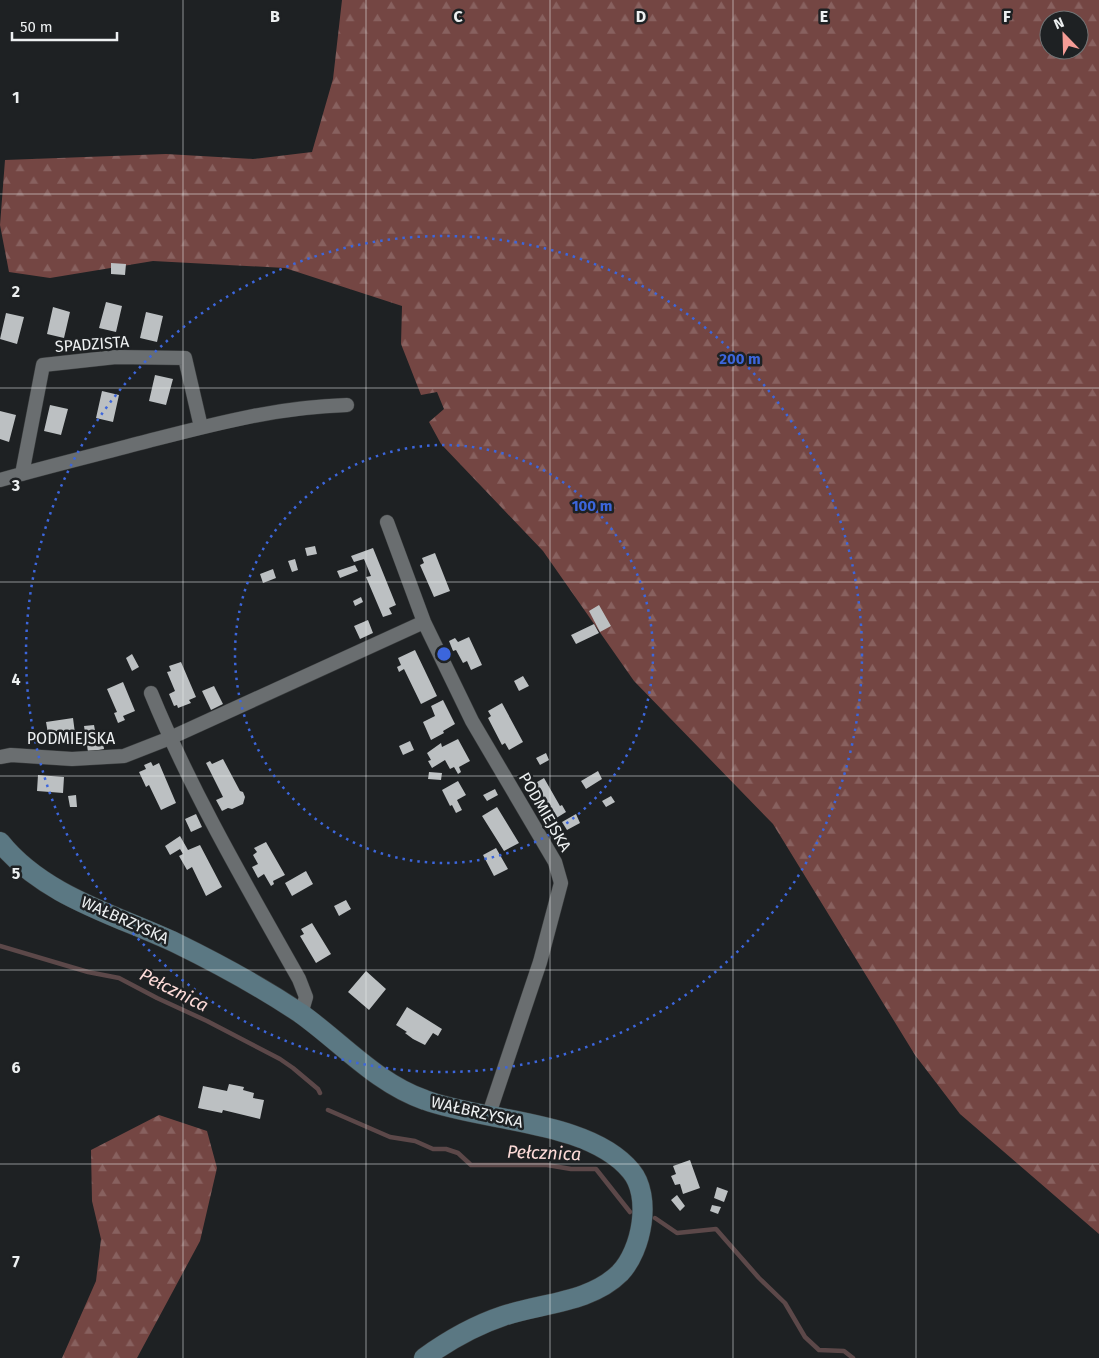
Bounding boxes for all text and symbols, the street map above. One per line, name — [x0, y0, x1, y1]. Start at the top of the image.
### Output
text: B — [270, 7, 280, 26]
text: C — [453, 7, 463, 26]
text: D — [636, 7, 646, 26]
text: E — [820, 7, 828, 26]
text: F — [1003, 7, 1011, 26]
scale bar — [12, 10, 118, 42]
north arrow — [1039, 10, 1089, 60]
text: N — [1052, 14, 1067, 33]
text: 50 m — [20, 18, 53, 36]
text: 1 — [12, 88, 20, 107]
text: 2 — [12, 282, 20, 301]
street label: SPADZISTA — [54, 332, 131, 356]
text: 200 m — [719, 350, 761, 368]
text: 3 — [11, 476, 20, 495]
text: 100 m — [572, 497, 612, 515]
centre of rings — [435, 645, 453, 663]
text: 4 — [11, 670, 21, 689]
street label: PODMIEJSKA — [27, 729, 116, 748]
street label: PODMIEJSKA — [515, 769, 576, 856]
text: 5 — [12, 864, 21, 883]
street label: WAŁBRZYSKA — [78, 892, 173, 948]
water label: Pełcznica — [136, 963, 212, 1017]
text: 6 — [11, 1058, 21, 1077]
street label: WAŁBRZYSKA — [429, 1092, 526, 1132]
water label: Pełcznica — [506, 1141, 582, 1165]
text: 7 — [12, 1252, 20, 1271]

